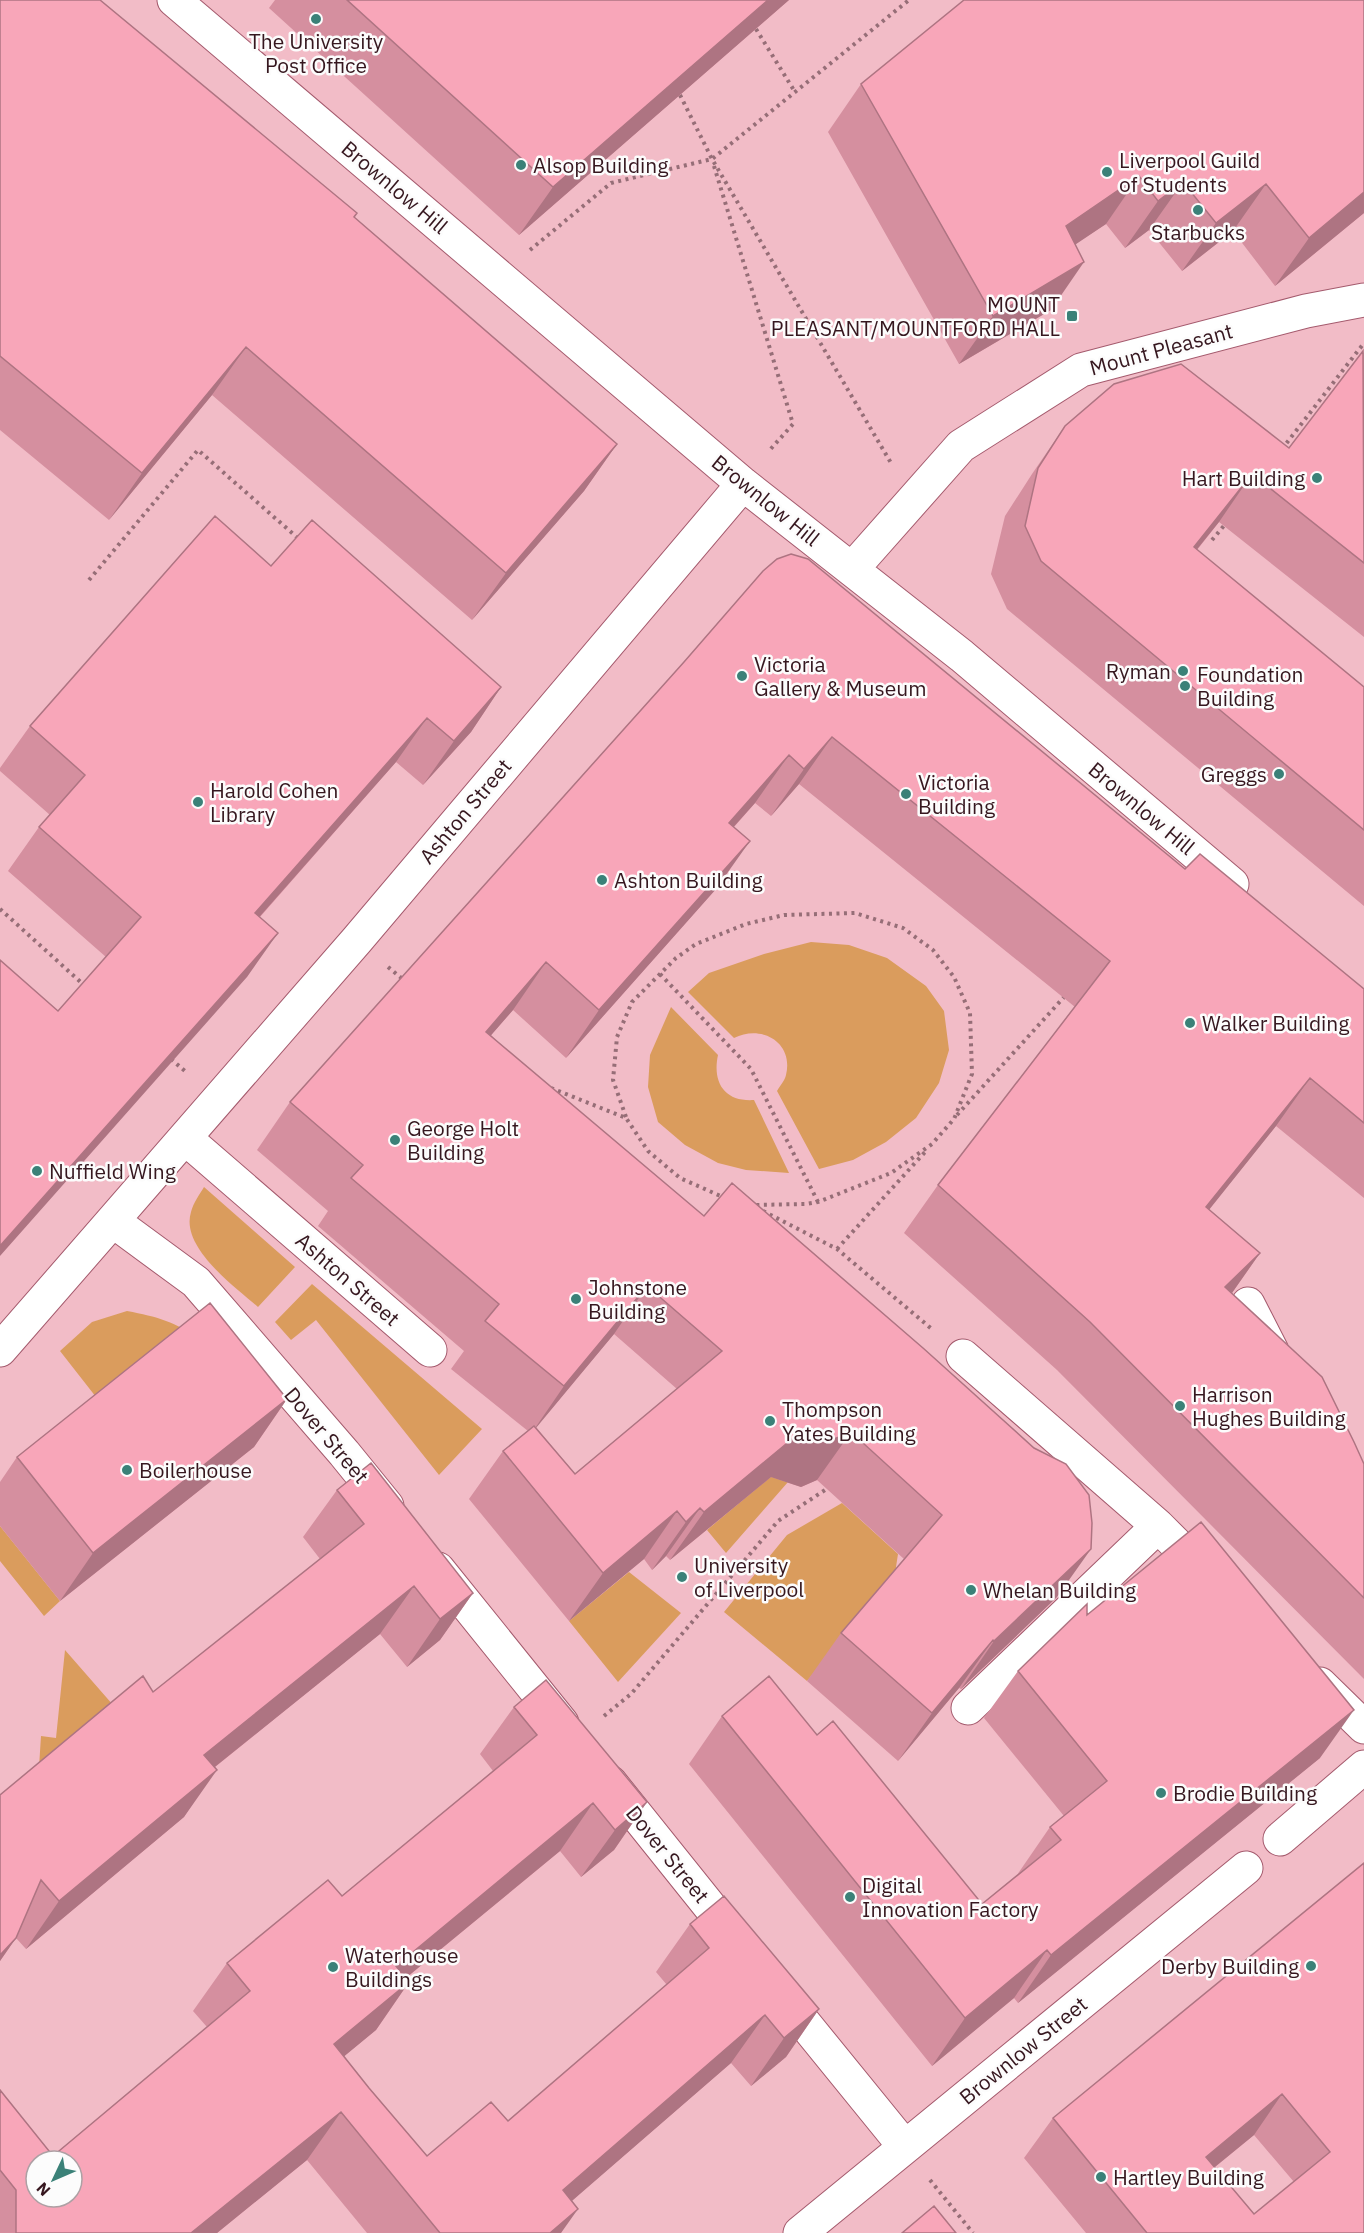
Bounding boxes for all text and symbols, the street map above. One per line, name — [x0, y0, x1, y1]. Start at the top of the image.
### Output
marker: The University Post Office — [309, 12, 323, 26]
place label: The University Post Office — [249, 27, 384, 79]
street label: Brownlow Hill — [336, 134, 454, 240]
place label: Liverpool Guild of Students — [1119, 146, 1260, 198]
place label: Alsop Building — [533, 151, 668, 179]
marker: Alsop Building — [514, 158, 528, 172]
marker: Liverpool Guild of Students — [1100, 165, 1114, 179]
marker: Starbucks — [1191, 203, 1205, 217]
place label: Starbucks — [1151, 218, 1245, 246]
place label: MOUNT PLEASANT/MOUNTFORD HALL — [771, 290, 1060, 342]
marker: MOUNT PLEASANT/MOUNTFORD HALL — [1065, 309, 1079, 323]
street label: Mount Pleasant — [1086, 316, 1236, 382]
street label: Brownlow Hill — [706, 448, 826, 552]
place label: Hart Building — [1182, 464, 1305, 492]
marker: Hart Building — [1310, 471, 1324, 485]
place label: Victoria Gallery & Museum — [754, 650, 927, 702]
place label: Ryman — [1106, 657, 1171, 685]
place label: Foundation Building — [1197, 660, 1304, 712]
marker: Ryman — [1176, 664, 1190, 678]
marker: Victoria Gallery & Museum — [735, 669, 749, 683]
marker: Foundation Building — [1178, 679, 1192, 693]
street label: Ashton Street — [413, 753, 517, 869]
street label: Brownlow Hill — [1083, 755, 1201, 861]
place label: Greggs — [1201, 760, 1267, 788]
marker: Greggs — [1272, 767, 1286, 781]
place label: Victoria Building — [918, 768, 995, 820]
place label: Harold Cohen Library — [210, 776, 338, 828]
marker: Victoria Building — [899, 787, 913, 801]
marker: Harold Cohen Library — [191, 795, 205, 809]
place label: Ashton Building — [614, 866, 763, 894]
marker: Ashton Building — [595, 873, 609, 887]
place label: Walker Building — [1202, 1009, 1349, 1037]
marker: Walker Building — [1183, 1016, 1197, 1030]
place label: George Holt Building — [407, 1114, 519, 1166]
marker: George Holt Building — [388, 1133, 402, 1147]
place label: Nuffield Wing — [49, 1157, 176, 1185]
marker: Nuffield Wing — [30, 1164, 44, 1178]
street label: Ashton Street — [290, 1226, 406, 1332]
place label: Johnstone Building — [588, 1273, 687, 1325]
marker: Johnstone Building — [569, 1292, 583, 1306]
place label: Harrison Hughes Building — [1192, 1380, 1346, 1432]
street label: Dover Street — [278, 1381, 376, 1489]
place label: Thompson Yates Building — [782, 1395, 916, 1447]
marker: Harrison Hughes Building — [1173, 1399, 1187, 1413]
marker: Thompson Yates Building — [763, 1414, 777, 1428]
place label: Boilerhouse — [139, 1456, 252, 1484]
marker: Boilerhouse — [120, 1463, 134, 1477]
place label: University of Liverpool — [694, 1551, 804, 1603]
marker: University of Liverpool — [675, 1570, 689, 1584]
place label: Whelan Building — [983, 1576, 1136, 1604]
marker: Whelan Building — [964, 1583, 978, 1597]
place label: Brodie Building — [1173, 1779, 1317, 1807]
marker: Brodie Building — [1154, 1786, 1168, 1800]
street label: Dover Street — [620, 1799, 716, 1909]
place label: Digital Innovation Factory — [862, 1871, 1039, 1923]
marker: Digital Innovation Factory — [843, 1890, 857, 1904]
place label: Waterhouse Buildings — [345, 1941, 459, 1993]
place label: Derby Building — [1161, 1952, 1299, 1980]
marker: Derby Building — [1304, 1959, 1318, 1973]
marker: Waterhouse Buildings — [326, 1960, 340, 1974]
street label: Brownlow Street — [953, 1990, 1093, 2110]
north arrow — [24, 2149, 84, 2209]
place label: Hartley Building — [1113, 2163, 1264, 2191]
marker: Hartley Building — [1094, 2170, 1108, 2184]
text: N — [32, 2178, 54, 2201]

